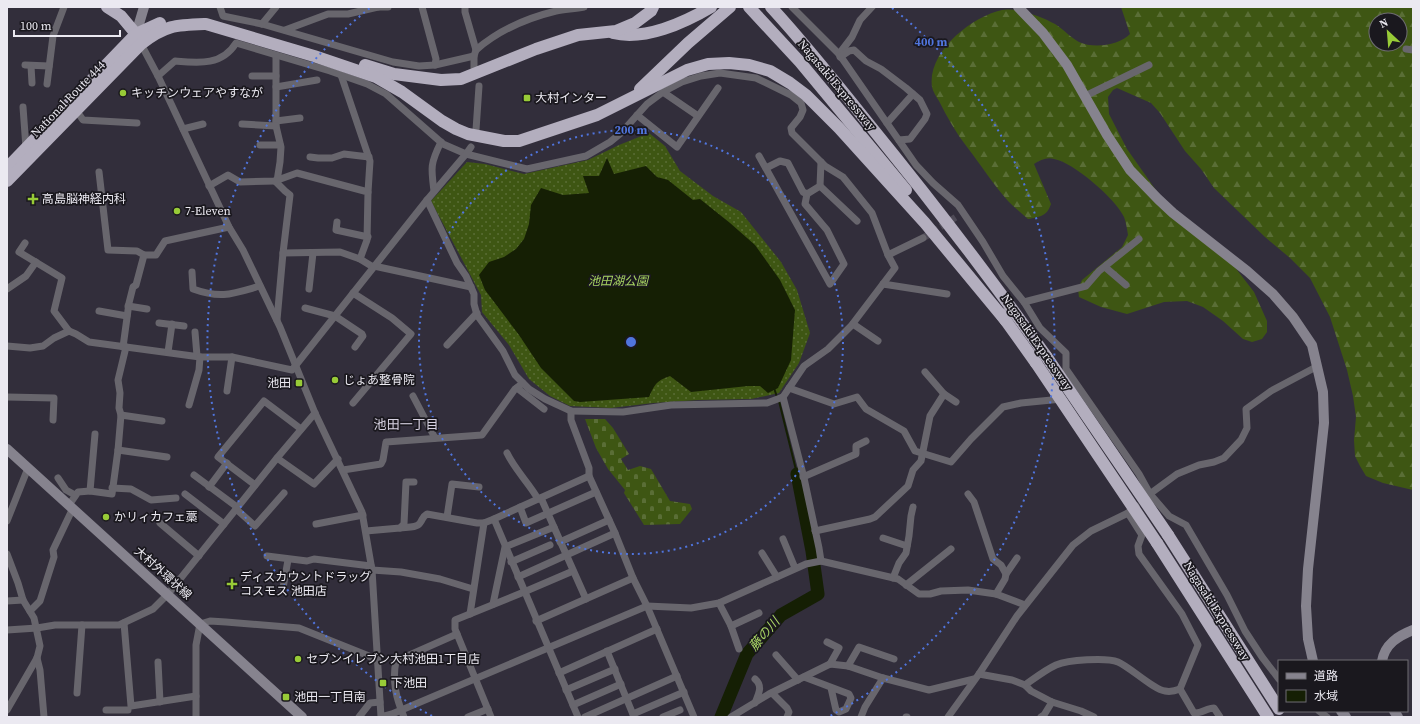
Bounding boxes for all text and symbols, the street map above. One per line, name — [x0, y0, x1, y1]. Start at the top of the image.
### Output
scale bar — [14, 12, 120, 38]
north arrow — [1368, 12, 1408, 52]
text: N — [1377, 15, 1391, 32]
text: 100 m — [20, 18, 52, 34]
text: 400 m — [915, 34, 948, 50]
street label: Nagasaki Expressway — [794, 36, 880, 134]
street label: National Route 444 — [27, 57, 109, 141]
place label: キッチンウェアやすなが — [131, 85, 263, 101]
marker: キッチンウェアやすなが — [118, 88, 128, 98]
place label: 大村インター — [535, 90, 607, 106]
marker: 大村インター — [522, 93, 532, 103]
text: 200 m — [615, 122, 648, 138]
place label: 高島脳神経内科 — [42, 191, 126, 207]
marker: 高島脳神経内科 — [27, 193, 39, 205]
place label: 7-Eleven — [185, 203, 231, 219]
marker: 7-Eleven — [172, 206, 182, 216]
park label: 池田湖公園 — [588, 273, 650, 289]
street label: Nagasaki Expressway — [998, 291, 1077, 394]
centre of rings — [624, 335, 638, 349]
place label: じょあ整骨院 — [343, 372, 415, 388]
place label: 池田 — [267, 375, 291, 391]
marker: じょあ整骨院 — [330, 375, 340, 385]
marker: 池田 — [294, 378, 304, 388]
district label: 池田一丁目 — [373, 416, 439, 433]
place label: かリィカフェ藁 — [114, 509, 198, 525]
marker: かリィカフェ藁 — [101, 512, 111, 522]
street label: 大村外環状線 — [131, 543, 195, 603]
street label: Nagasaki Expressway — [1180, 558, 1254, 664]
place label: ディスカウントドラッグ コスモス 池田店 — [240, 569, 371, 599]
marker: ディスカウントドラッグ コスモス 池田店 — [227, 579, 237, 589]
water label: 藤の川 — [745, 612, 784, 654]
place label: セブンイレブン大村池田1丁目店 — [306, 651, 480, 667]
marker: セブンイレブン大村池田1丁目店 — [293, 654, 303, 664]
legend — [1278, 660, 1408, 712]
text: 道路 — [1314, 668, 1338, 684]
place label: 下池田 — [391, 675, 427, 691]
marker: 下池田 — [378, 678, 388, 688]
text: 水域 — [1314, 688, 1338, 704]
place label: 池田一丁目南 — [294, 689, 366, 705]
marker: 池田一丁目南 — [281, 692, 291, 702]

